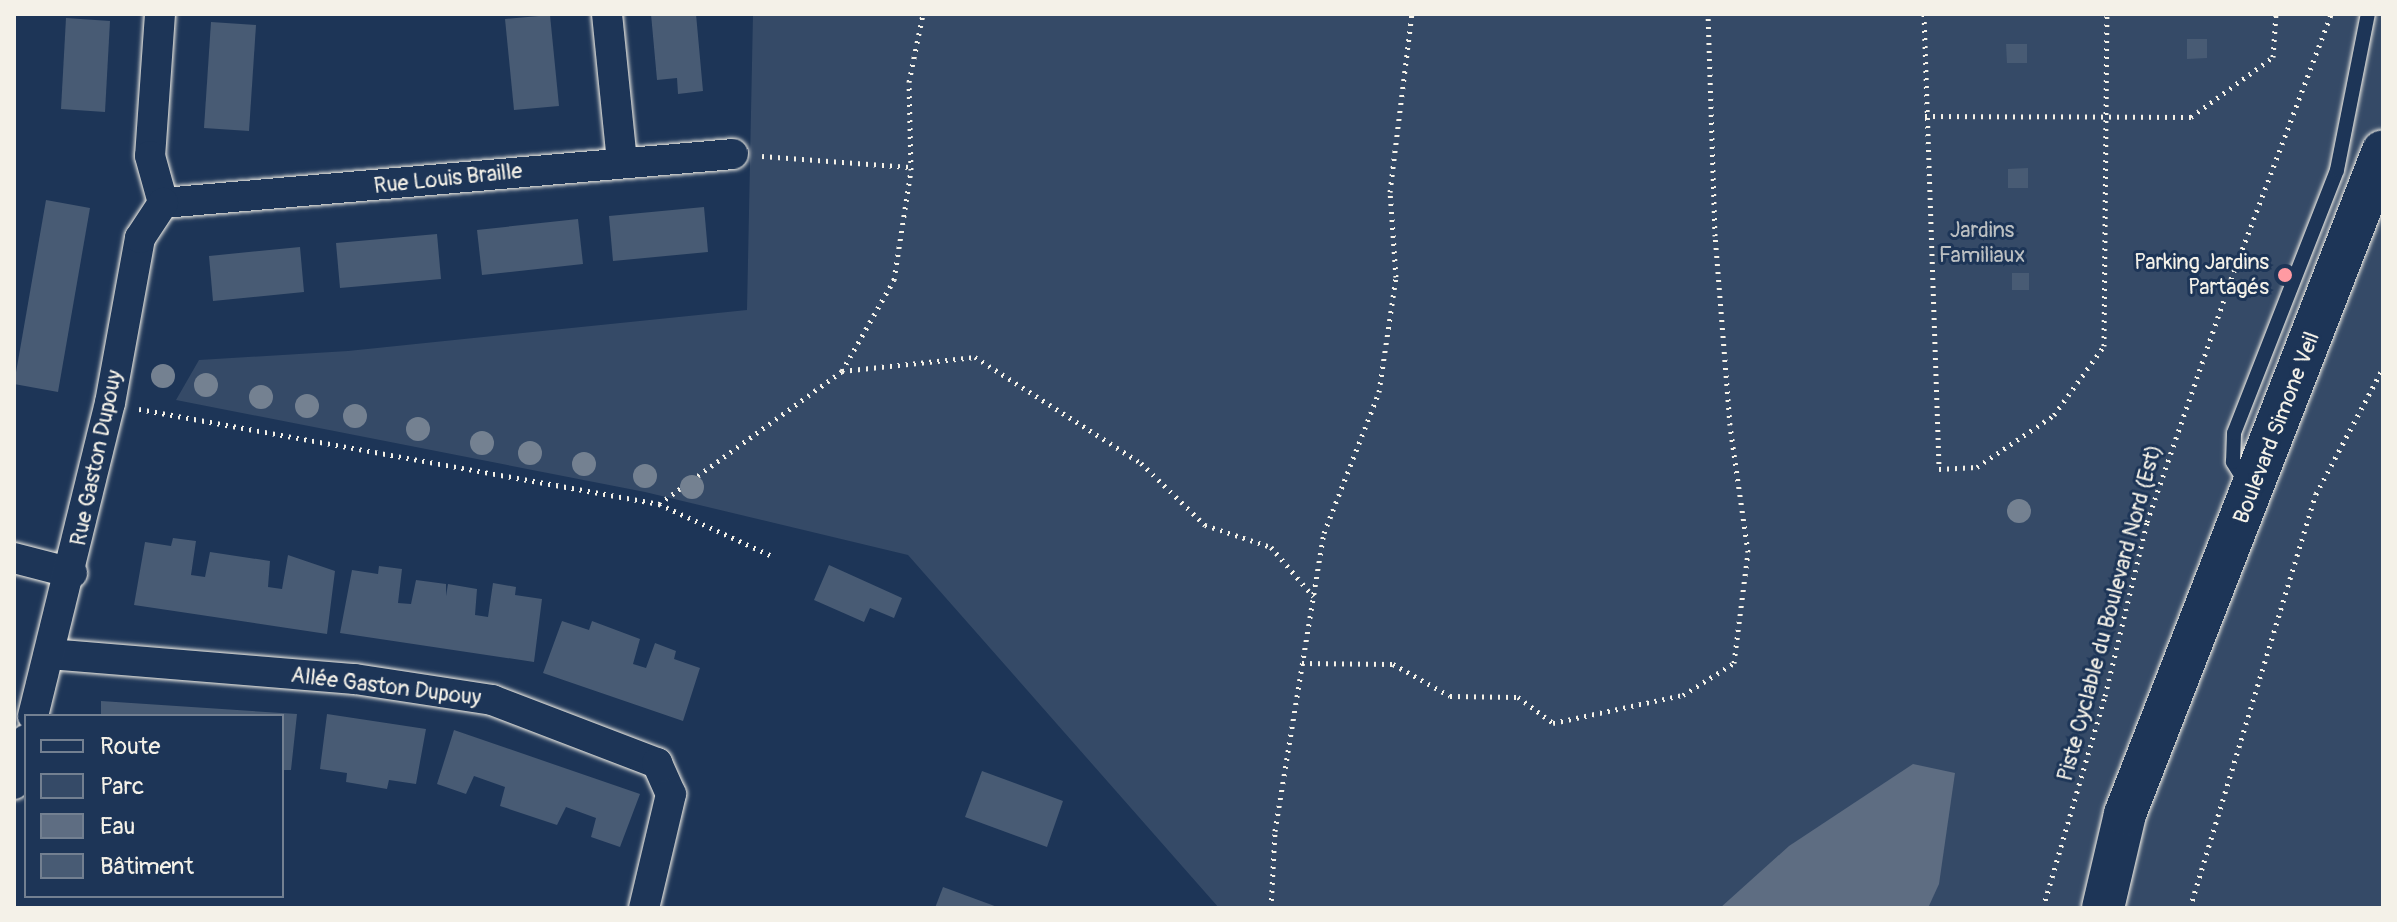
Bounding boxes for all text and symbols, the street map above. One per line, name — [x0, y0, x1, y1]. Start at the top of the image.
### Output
street label: Rue Louis Braille — [373, 158, 523, 200]
park label: Jardins Familiaux — [1939, 217, 2025, 268]
place label: Parking Jardins Partagés — [2134, 249, 2269, 300]
marker: Parking Jardins Partagés — [2276, 266, 2294, 284]
street label: Boulevard Simone Veil — [2228, 328, 2326, 528]
street label: Rue Gaston Dupouy — [65, 368, 129, 548]
street label: Piste Cyclable du Boulevard Nord (Est) — [2052, 442, 2168, 784]
street label: Allée Gaston Dupouy — [289, 662, 483, 712]
legend — [24, 714, 284, 898]
text: Route — [100, 732, 160, 761]
text: Parc — [100, 772, 144, 801]
text: Eau — [100, 812, 135, 841]
text: Bâtiment — [100, 852, 194, 881]

